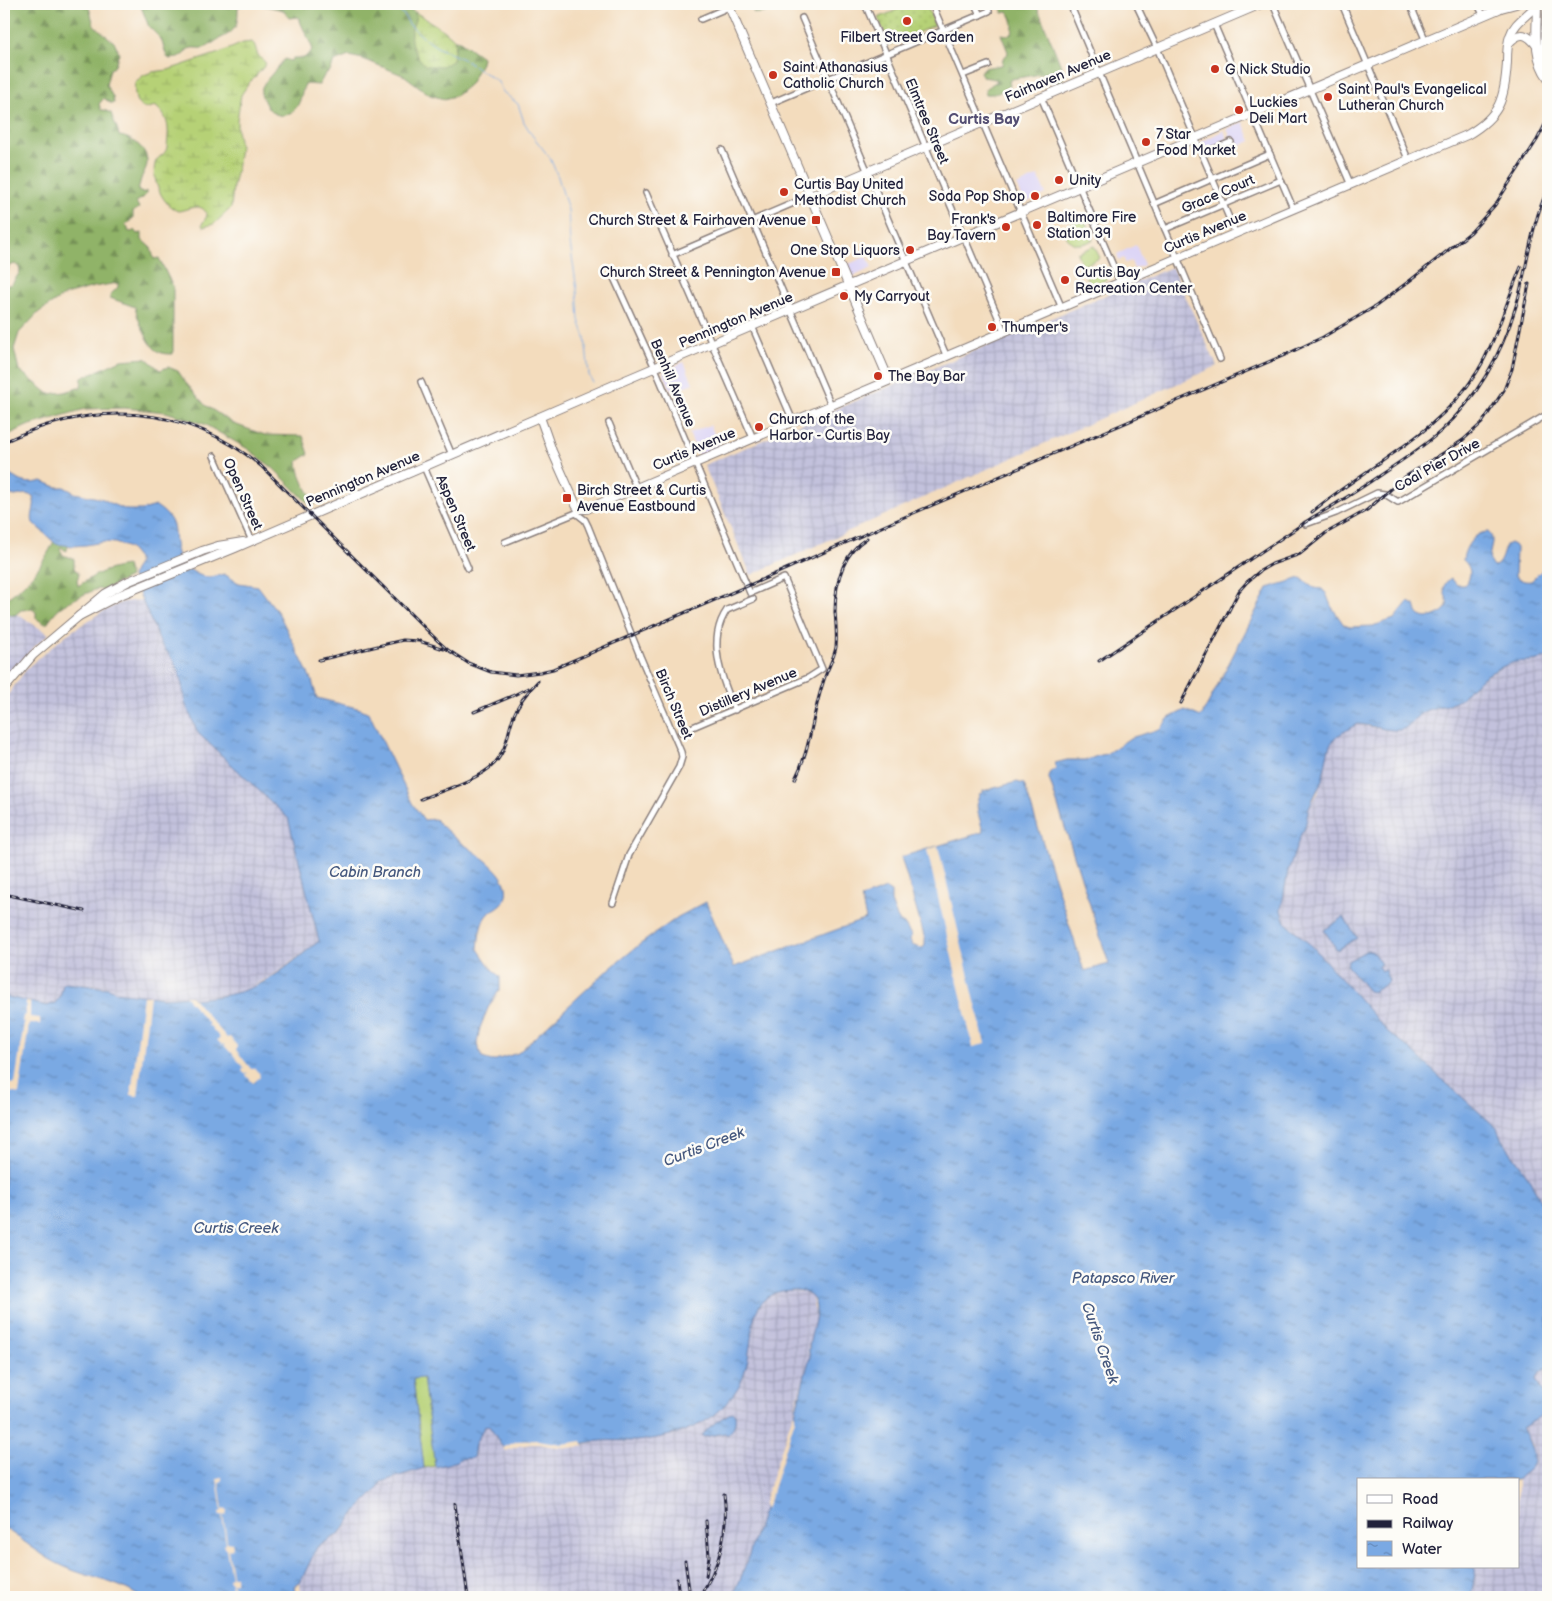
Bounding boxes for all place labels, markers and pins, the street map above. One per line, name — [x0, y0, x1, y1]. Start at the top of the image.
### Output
marker: Filbert Street Garden — [901, 15, 913, 27]
place label: Filbert Street Garden — [840, 29, 974, 46]
place label: Saint Athanasius Catholic Church — [783, 59, 888, 92]
place label: G Nick Studio — [1225, 61, 1311, 78]
marker: G Nick Studio — [1209, 63, 1221, 75]
marker: Saint Athanasius Catholic Church — [767, 69, 779, 81]
place label: Saint Paul's Evangelical Lutheran Church — [1338, 81, 1487, 114]
marker: Saint Paul's Evangelical Lutheran Church — [1322, 91, 1334, 103]
place label: Luckies Deli Mart — [1249, 94, 1308, 127]
marker: Luckies Deli Mart — [1233, 104, 1245, 116]
place label: 7 Star Food Market — [1156, 126, 1237, 159]
marker: 7 Star Food Market — [1140, 136, 1152, 148]
place label: Unity — [1069, 172, 1102, 189]
marker: Unity — [1053, 174, 1065, 186]
place label: Curtis Bay United Methodist Church — [794, 176, 906, 209]
marker: Curtis Bay United Methodist Church — [778, 186, 790, 198]
place label: Soda Pop Shop — [929, 188, 1025, 205]
marker: Soda Pop Shop — [1029, 190, 1041, 202]
place label: Baltimore Fire Station 39 — [1047, 209, 1136, 242]
place label: Frank's Bay Tavern — [927, 211, 996, 244]
place label: Church Street & Fairhaven Avenue — [588, 212, 806, 229]
marker: Church Street & Fairhaven Avenue — [810, 214, 822, 226]
marker: Baltimore Fire Station 39 — [1031, 219, 1043, 231]
marker: Frank's Bay Tavern — [1000, 221, 1012, 233]
place label: One Stop Liquors — [790, 242, 900, 259]
marker: One Stop Liquors — [904, 244, 916, 256]
place label: Church Street & Pennington Avenue — [600, 264, 826, 281]
place label: Curtis Bay Recreation Center — [1075, 264, 1193, 297]
marker: Church Street & Pennington Avenue — [830, 266, 842, 278]
marker: Curtis Bay Recreation Center — [1059, 274, 1071, 286]
place label: My Carryout — [854, 288, 931, 305]
marker: My Carryout — [838, 290, 850, 302]
place label: Thumper's — [1002, 319, 1068, 336]
marker: Thumper's — [986, 321, 998, 333]
place label: The Bay Bar — [888, 368, 966, 385]
marker: The Bay Bar — [872, 370, 884, 382]
place label: Church of the Harbor - Curtis Bay — [769, 411, 890, 444]
marker: Church of the Harbor - Curtis Bay — [753, 421, 765, 433]
place label: Birch Street & Curtis Avenue Eastbound — [577, 482, 706, 515]
marker: Birch Street & Curtis Avenue Eastbound — [561, 492, 573, 504]

